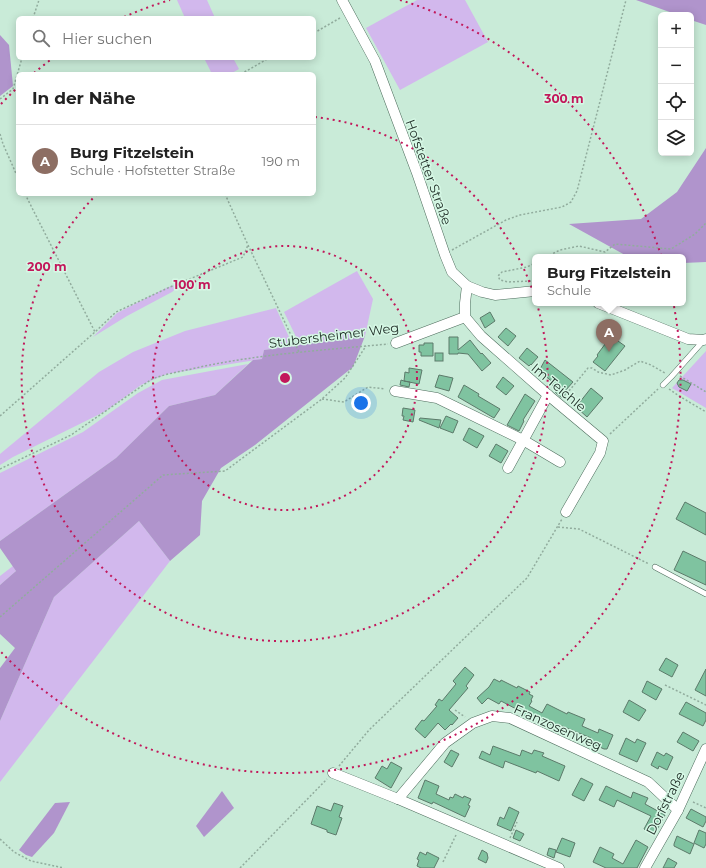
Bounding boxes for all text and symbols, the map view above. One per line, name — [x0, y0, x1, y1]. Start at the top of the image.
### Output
map controls — [658, 12, 694, 156]
button: + — [658, 12, 694, 48]
search box — [16, 16, 316, 60]
icon: search — [30, 27, 52, 49]
text: Hier suchen — [62, 29, 152, 48]
button: − — [658, 48, 694, 84]
button: locate — [658, 84, 694, 120]
text: In der Nähe — [32, 88, 136, 108]
text: 300 m — [543, 91, 584, 106]
street label: Hofstetter Straße — [402, 117, 456, 227]
button: layers — [658, 120, 694, 156]
text: Burg Fitzelstein — [70, 143, 194, 162]
text: A — [40, 153, 50, 169]
text: 190 m — [262, 153, 300, 169]
text: Schule · Hofstetter Straße — [70, 162, 235, 178]
popup — [532, 254, 686, 306]
text: 200 m — [27, 259, 67, 274]
text: Burg Fitzelstein — [547, 263, 671, 282]
text: 100 m — [174, 277, 210, 292]
text: Schule — [547, 282, 591, 298]
street label: Stubersheimer Weg — [268, 319, 400, 351]
pin: A — [596, 319, 622, 352]
street label: Im Teichle — [528, 359, 590, 415]
centre of rings — [278, 371, 292, 385]
your location — [351, 393, 371, 413]
street label: Franzosenweg — [511, 700, 605, 754]
street label: Dorfstraße — [642, 768, 688, 837]

